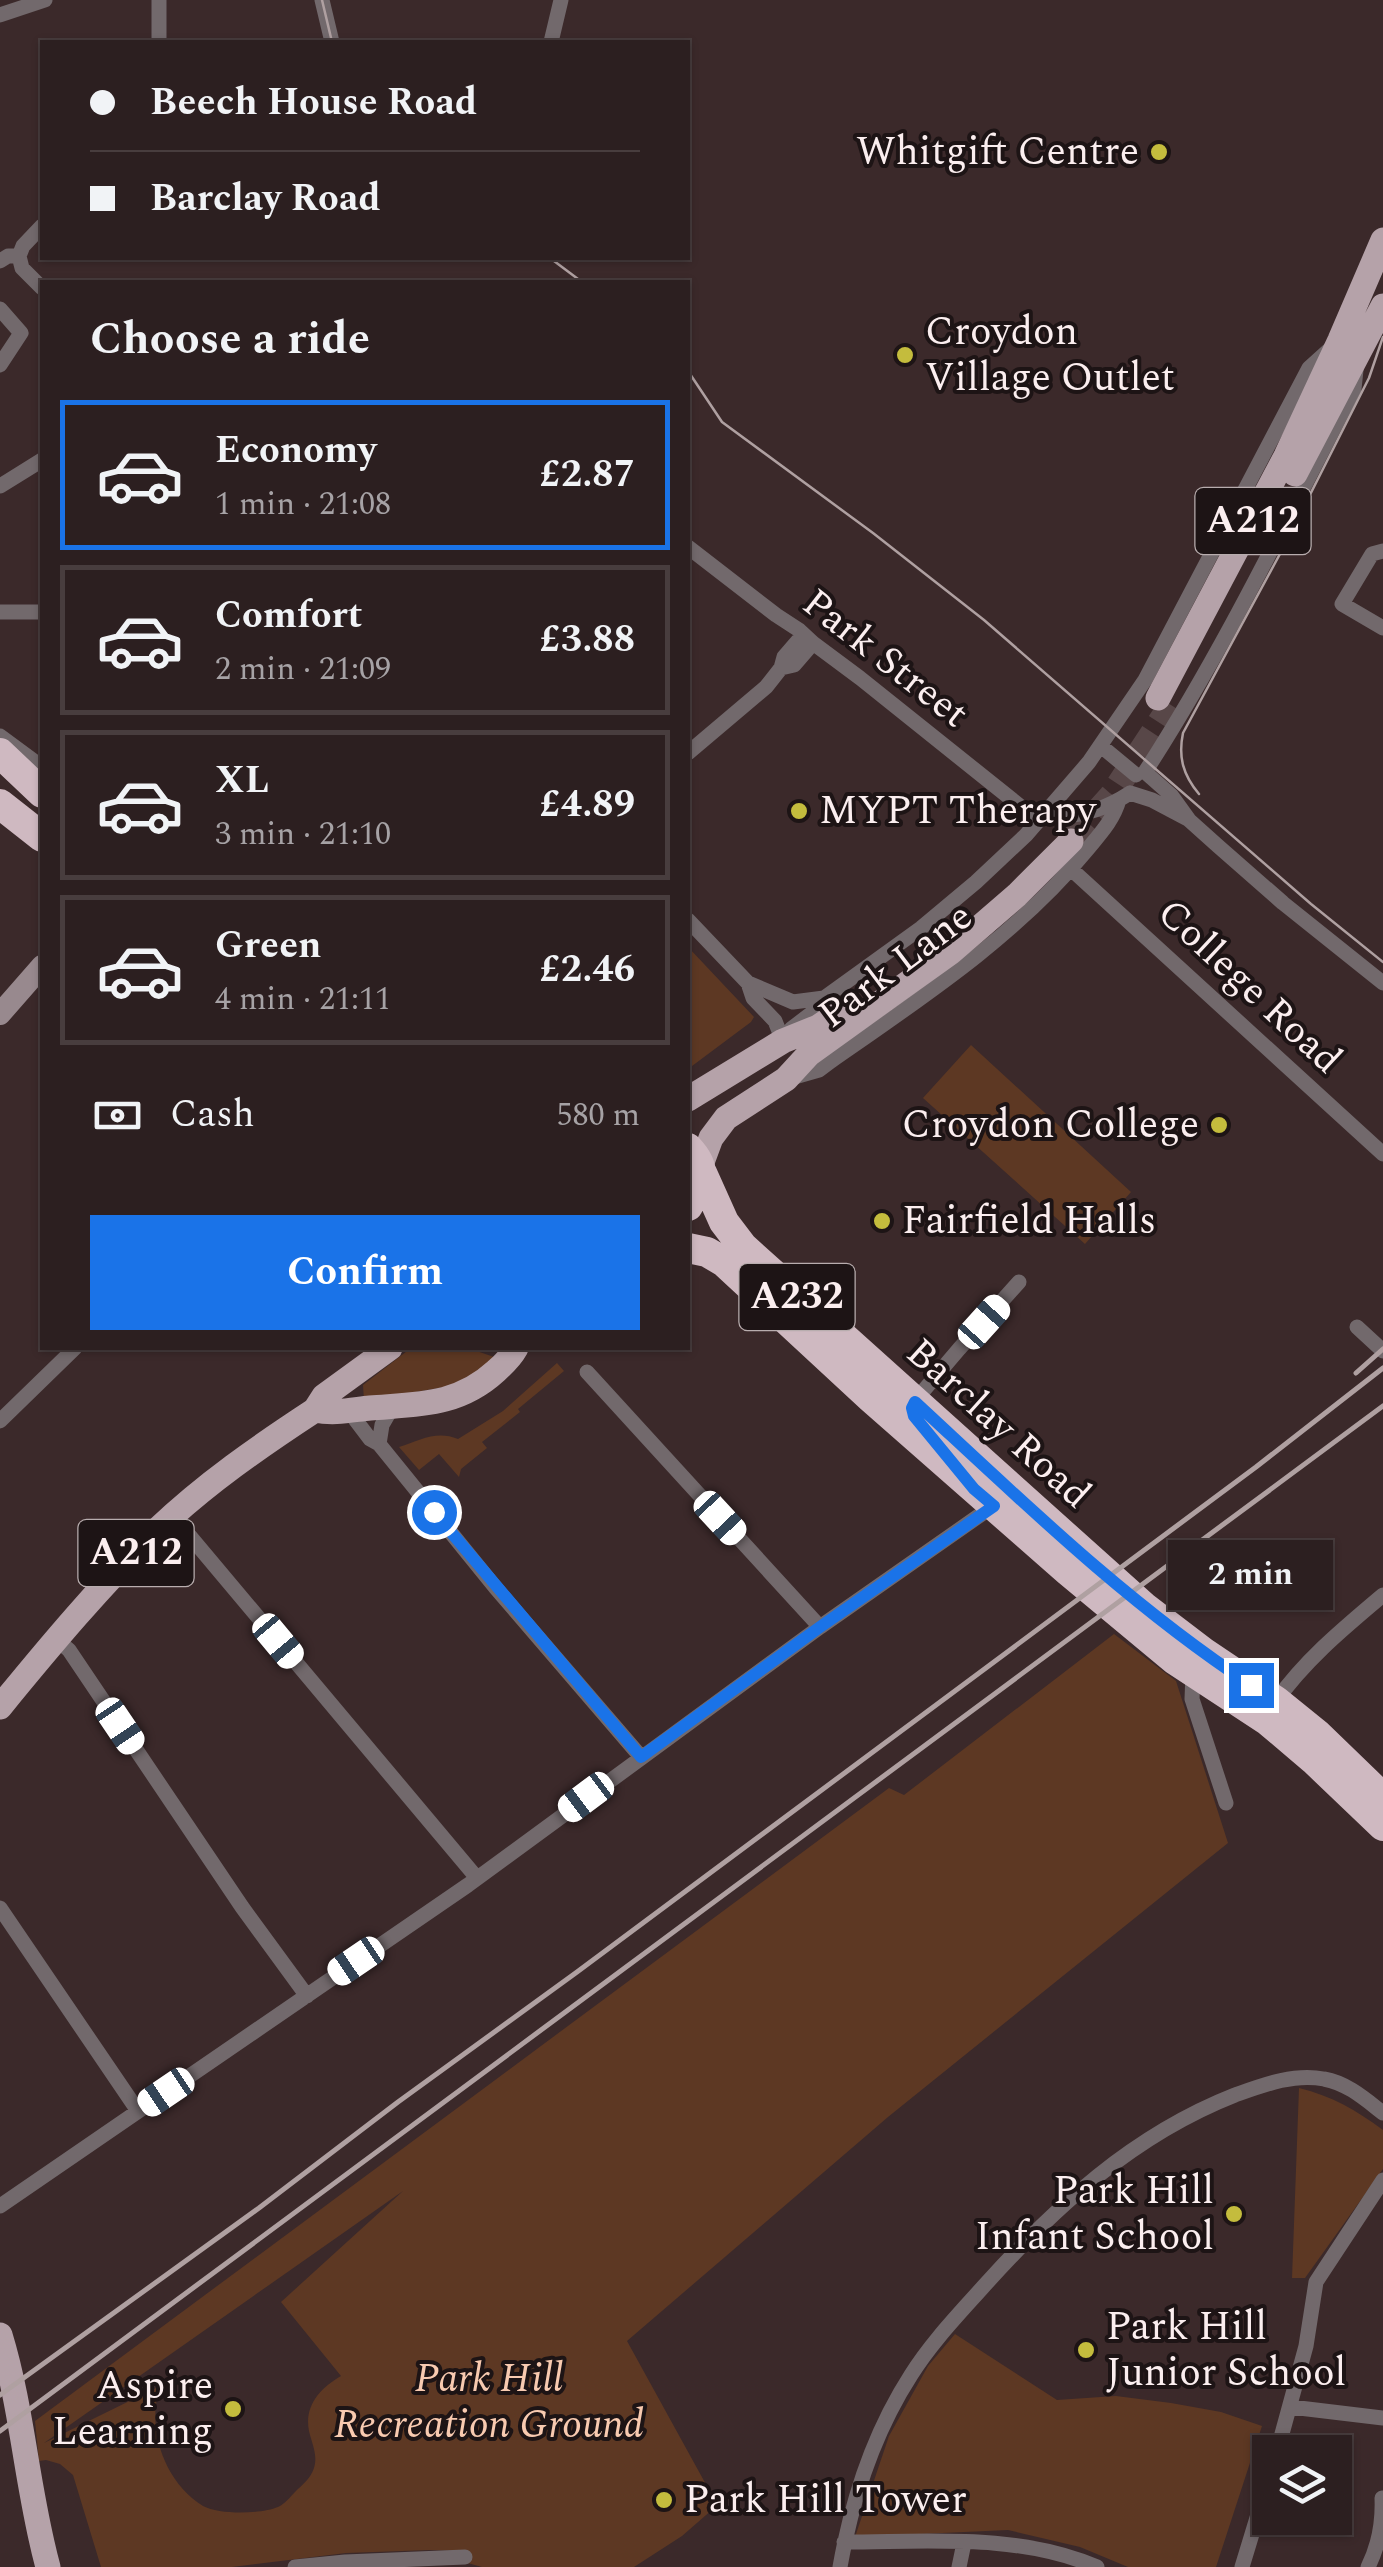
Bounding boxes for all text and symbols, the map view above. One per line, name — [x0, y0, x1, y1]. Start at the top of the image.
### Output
text: Beech House Road — [150, 74, 477, 132]
place label: Whitgift Centre — [856, 122, 1139, 183]
marker: Whitgift Centre — [1148, 141, 1170, 163]
text: Barclay Road — [150, 170, 381, 228]
place label: Croydon Village Outlet — [925, 302, 1175, 409]
text: Choose a ride — [90, 305, 370, 374]
marker: Croydon Village Outlet — [894, 344, 916, 366]
text: Economy — [215, 422, 376, 480]
icon: car — [95, 430, 185, 520]
text: £2.87 — [540, 446, 635, 504]
text: 1 min · 21:08 — [215, 480, 391, 529]
road number: A212 — [1196, 488, 1310, 554]
street label: Park Street — [788, 574, 982, 744]
text: Comfort — [215, 587, 362, 645]
icon: car — [95, 595, 185, 685]
text: £3.88 — [540, 611, 635, 669]
text: 2 min · 21:09 — [215, 645, 391, 694]
text: XL — [215, 752, 269, 810]
icon: car — [95, 760, 185, 850]
text: £4.89 — [540, 776, 635, 834]
place label: MYPT Therapy — [819, 781, 1098, 842]
marker: MYPT Therapy — [788, 800, 810, 822]
text: 3 min · 21:10 — [215, 810, 391, 859]
street label: College Road — [1142, 885, 1356, 1089]
street label: Park Lane — [806, 887, 986, 1045]
text: Green — [215, 917, 322, 975]
icon: car — [95, 925, 185, 1015]
text: £2.46 — [540, 941, 635, 999]
text: 4 min · 21:11 — [215, 975, 391, 1024]
text: Cash — [170, 1086, 255, 1144]
icon: cash — [90, 1088, 145, 1143]
text: 580 m — [556, 1091, 640, 1140]
place label: Croydon College — [902, 1095, 1199, 1156]
marker: Croydon College — [1208, 1114, 1230, 1136]
place label: Fairfield Halls — [902, 1191, 1156, 1252]
marker: Fairfield Halls — [871, 1210, 893, 1232]
button: Confirm — [90, 1215, 640, 1330]
road number: A232 — [740, 1264, 854, 1330]
car — [953, 1290, 1015, 1354]
street label: Barclay Road — [892, 1324, 1104, 1524]
car — [689, 1486, 751, 1550]
route start — [412, 1490, 457, 1535]
road number: A212 — [78, 1520, 194, 1586]
callout: 2 min — [1168, 1540, 1334, 1610]
text: 2 min — [1208, 1550, 1293, 1599]
car — [247, 1608, 309, 1674]
route end — [1229, 1663, 1274, 1708]
car — [91, 1693, 149, 1759]
car — [553, 1767, 619, 1827]
car — [323, 1932, 389, 1990]
car — [133, 2063, 199, 2121]
place label: Park Hill Infant School — [975, 2161, 1214, 2268]
marker: Park Hill Infant School — [1223, 2203, 1245, 2225]
place label: Park Hill Junior School — [1106, 2297, 1346, 2404]
marker: Park Hill Junior School — [1075, 2339, 1097, 2361]
park label: Park Hill Recreation Ground — [334, 2349, 644, 2456]
place label: Aspire Learning — [52, 2356, 213, 2463]
marker: Aspire Learning — [222, 2398, 244, 2420]
map controls — [1252, 2435, 1352, 2535]
button: layers — [1252, 2435, 1352, 2535]
place label: Park Hill Tower — [684, 2470, 967, 2531]
marker: Park Hill Tower — [653, 2489, 675, 2511]

